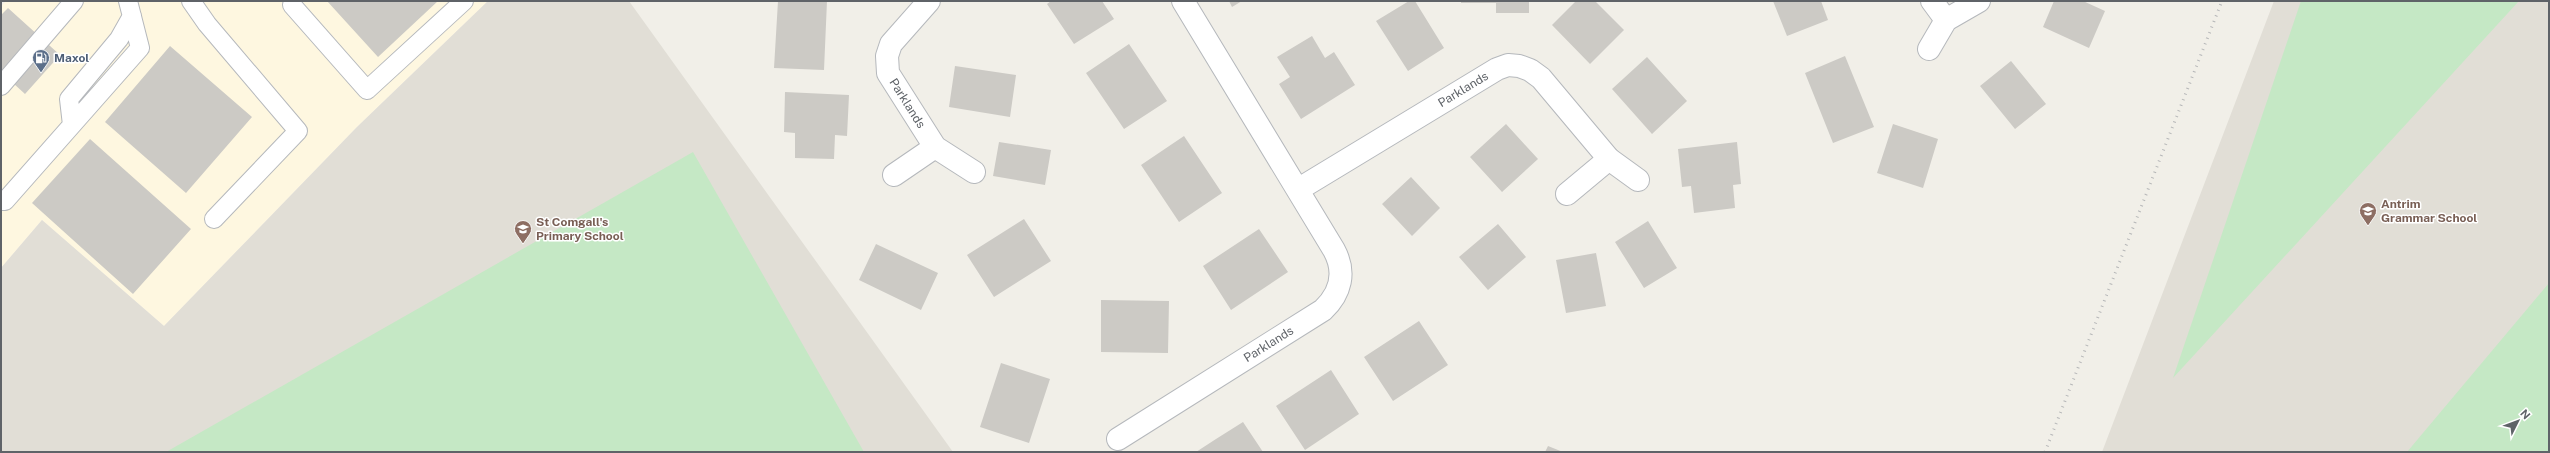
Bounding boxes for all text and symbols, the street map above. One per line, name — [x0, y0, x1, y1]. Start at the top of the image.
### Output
fuel station icon: Maxol — [31, 48, 51, 73]
place label: Maxol — [54, 51, 89, 65]
street label: Parklands — [1436, 69, 1491, 110]
street label: Parklands — [886, 76, 928, 131]
place label: Antrim Grammar School — [2381, 197, 2477, 225]
school or university icon: Antrim Grammar School — [2358, 201, 2378, 226]
place label: St Comgall's Primary School — [536, 215, 624, 243]
school or university icon: St Comgall's Primary School — [513, 219, 533, 244]
street label: Parklands — [1241, 323, 1296, 365]
north arrow — [2498, 401, 2538, 441]
text: N — [2518, 407, 2533, 422]

